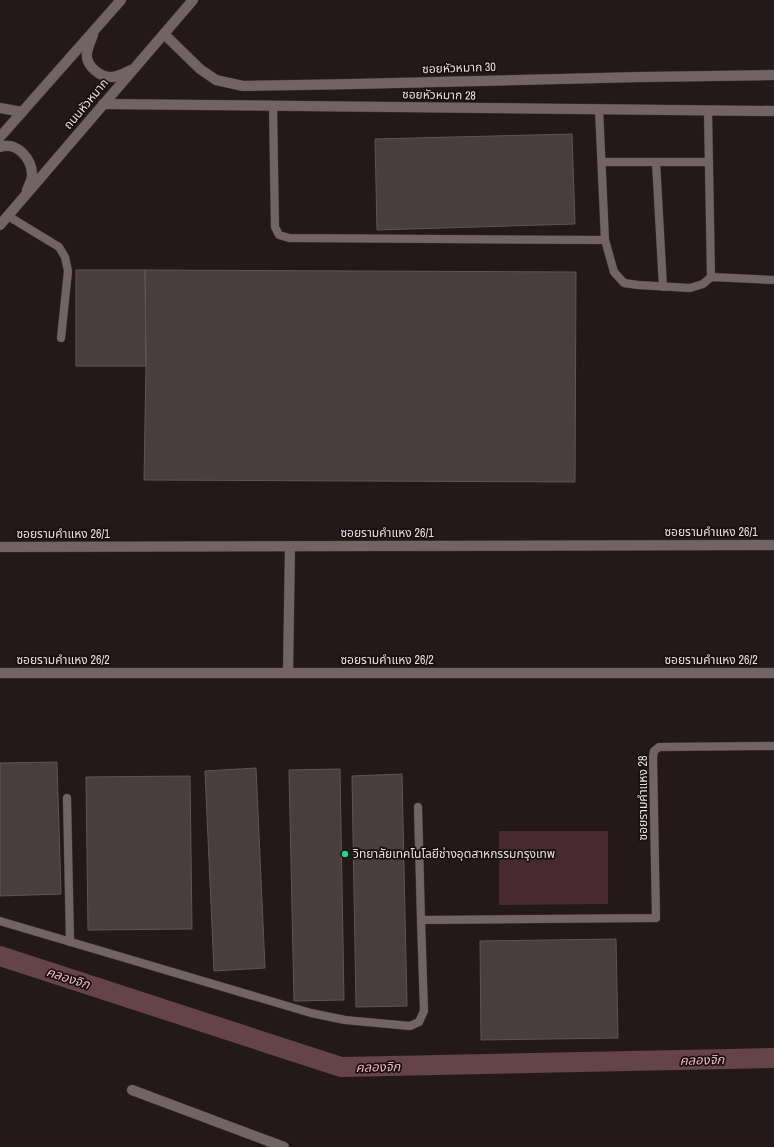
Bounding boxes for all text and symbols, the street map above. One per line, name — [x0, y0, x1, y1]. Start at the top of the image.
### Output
street label: ซอยหัวหมาก 30 — [422, 59, 496, 77]
street label: ถนนหัวหมาก — [60, 75, 112, 133]
street label: ซอยหัวหมาก 28 — [402, 86, 476, 104]
street label: ซอยรามคำแหง 26/1 — [664, 524, 758, 540]
street label: ซอยรามคำแหง 26/1 — [340, 525, 434, 541]
street label: ซอยรามคำแหง 26/1 — [16, 526, 110, 542]
street label: ซอยรามคำแหง 26/2 — [16, 652, 110, 668]
street label: ซอยรามคำแหง 26/2 — [340, 652, 434, 668]
street label: ซอยรามคำแหง 26/2 — [664, 652, 758, 668]
street label: ซอยรามคำแหง 28 — [635, 755, 651, 841]
place label: วิทยาลัยเทคโนโลยีช่างอุตสาหกรรมกรุงเทพ — [352, 846, 555, 862]
marker: วิทยาลัยเทคโนโลยีช่างอุตสาหกรรมกรุงเทพ — [340, 849, 350, 859]
water label: คลองจิก — [44, 963, 93, 993]
water label: คลองจิก — [680, 1051, 726, 1069]
water label: คลองจิก — [356, 1058, 402, 1076]

